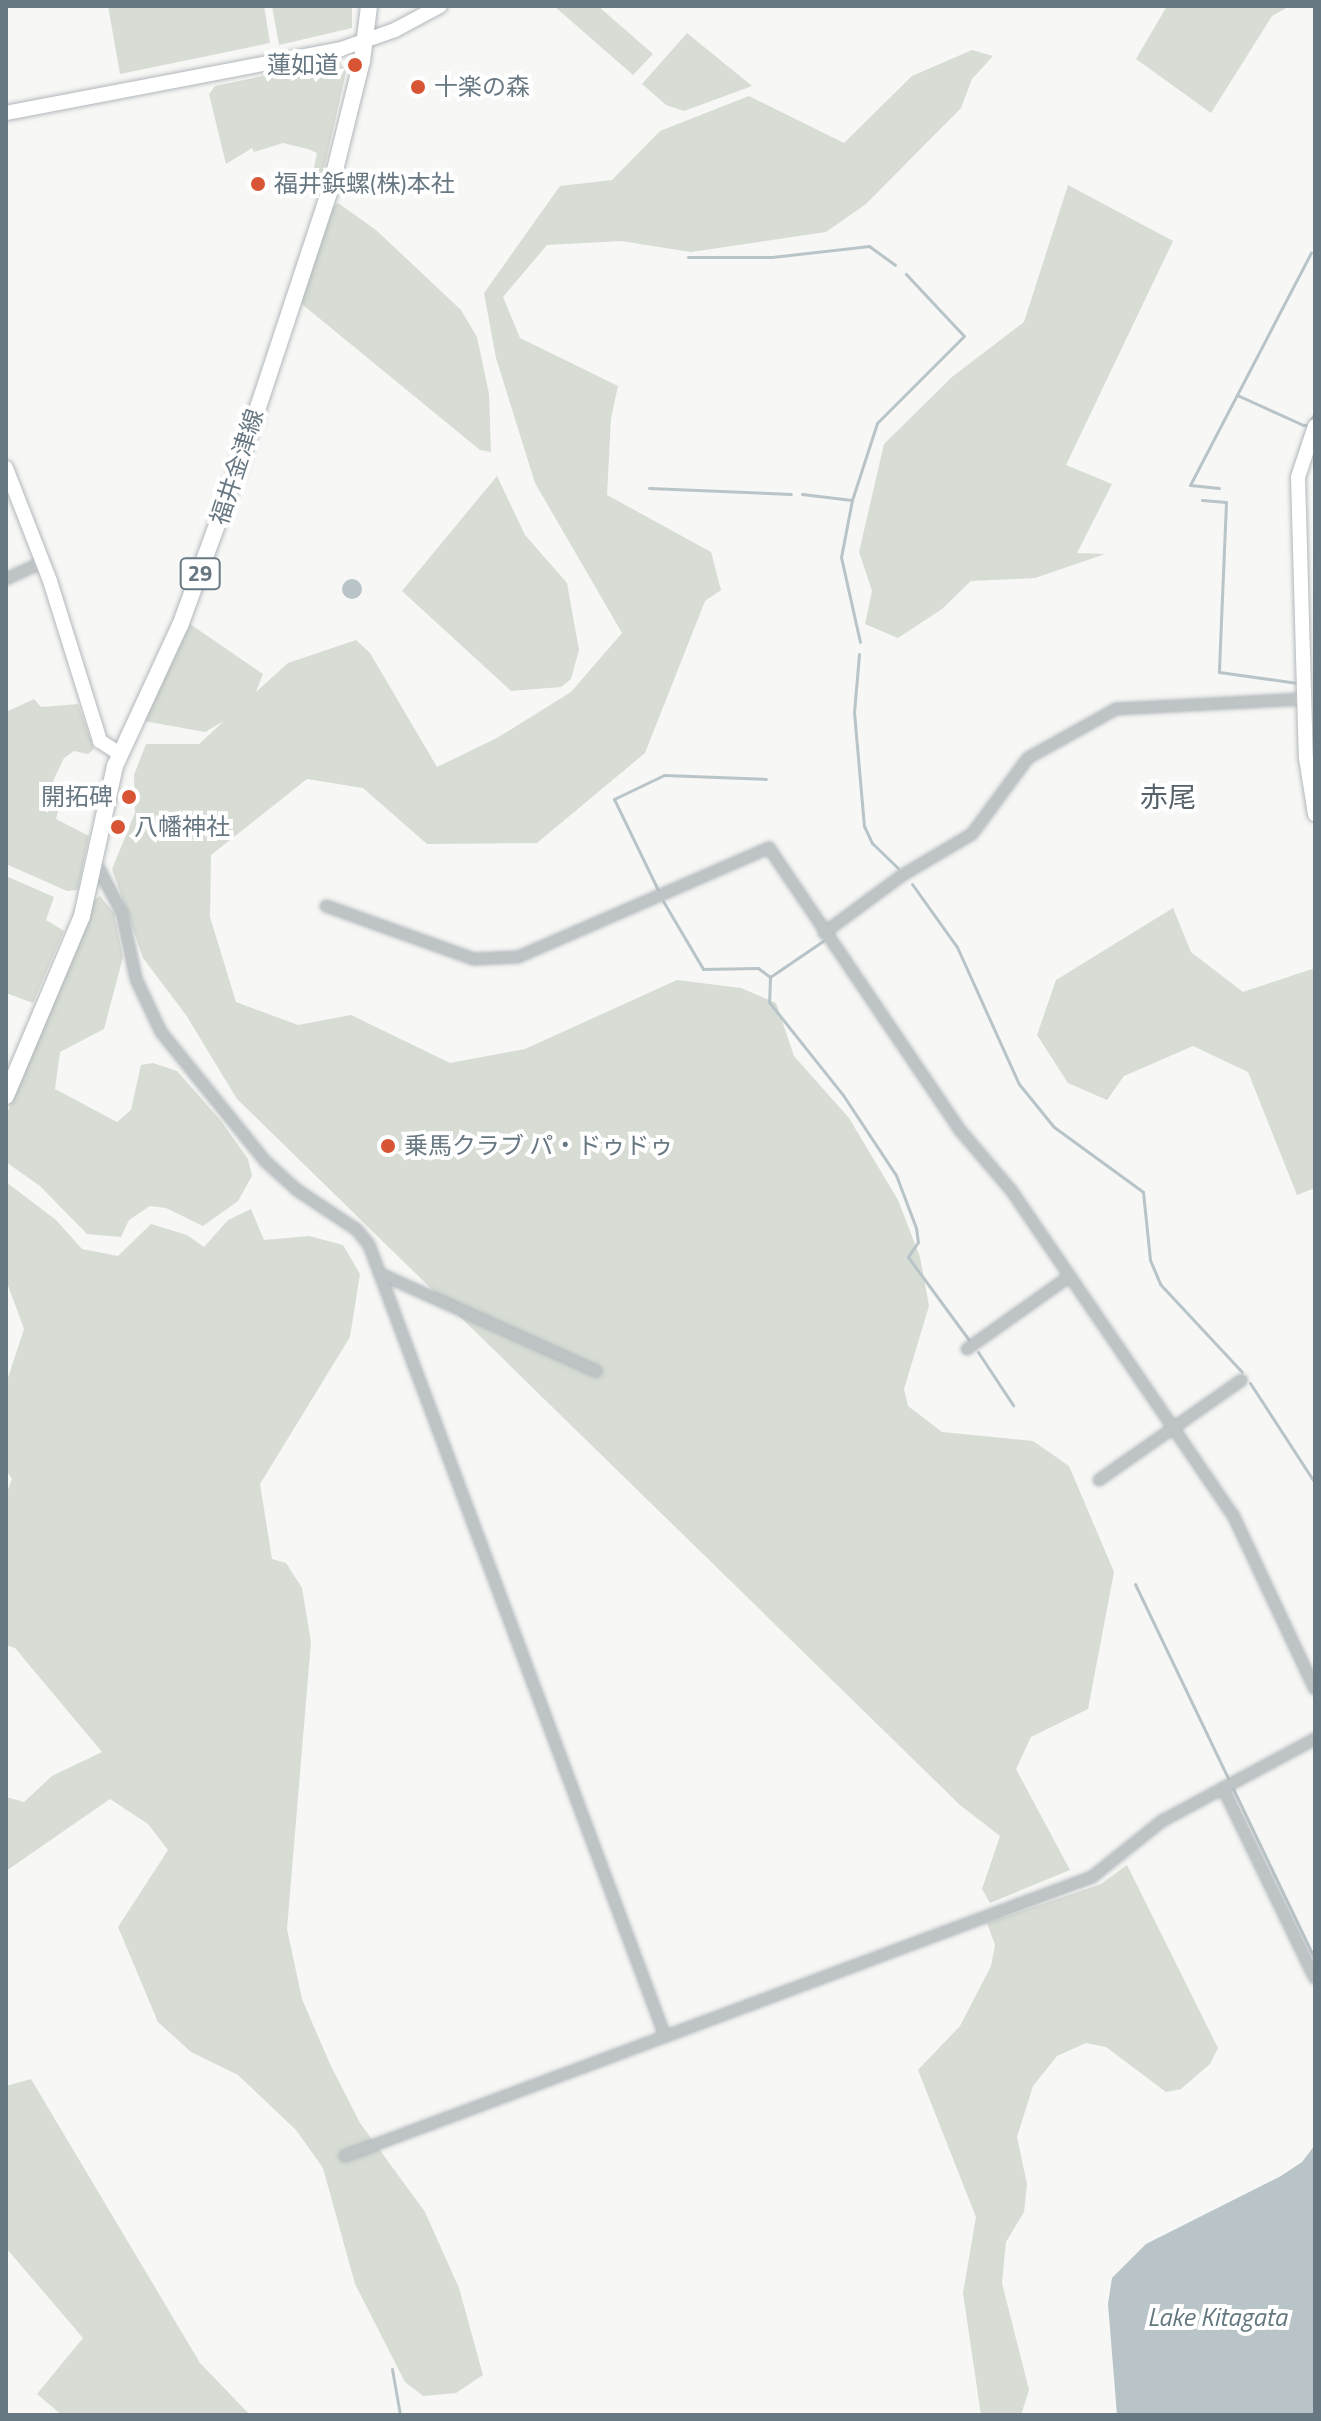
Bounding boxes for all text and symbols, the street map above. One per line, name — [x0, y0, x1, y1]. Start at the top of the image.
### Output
place label: 蓮如道 — [267, 51, 339, 79]
marker: 蓮如道 — [346, 56, 364, 74]
place label: 十楽の森 — [434, 73, 530, 101]
marker: 十楽の森 — [409, 78, 427, 96]
place label: 福井鋲螺(株)本社 — [274, 170, 455, 198]
marker: 福井鋲螺(株)本社 — [249, 175, 267, 193]
street label: 福井金津線 — [205, 405, 269, 529]
road number: 29 — [178, 556, 222, 592]
district label: 赤尾 — [1140, 780, 1196, 814]
place label: 開拓碑 — [41, 783, 113, 811]
marker: 開拓碑 — [120, 788, 138, 806]
place label: 八幡神社 — [134, 813, 230, 841]
marker: 八幡神社 — [109, 818, 127, 836]
place label: 乗馬クラブ パ・ドゥドゥ — [404, 1132, 673, 1160]
marker: 乗馬クラブ パ・ドゥドゥ — [379, 1137, 397, 1155]
water label: Lake Kitagata — [1147, 2301, 1287, 2333]

